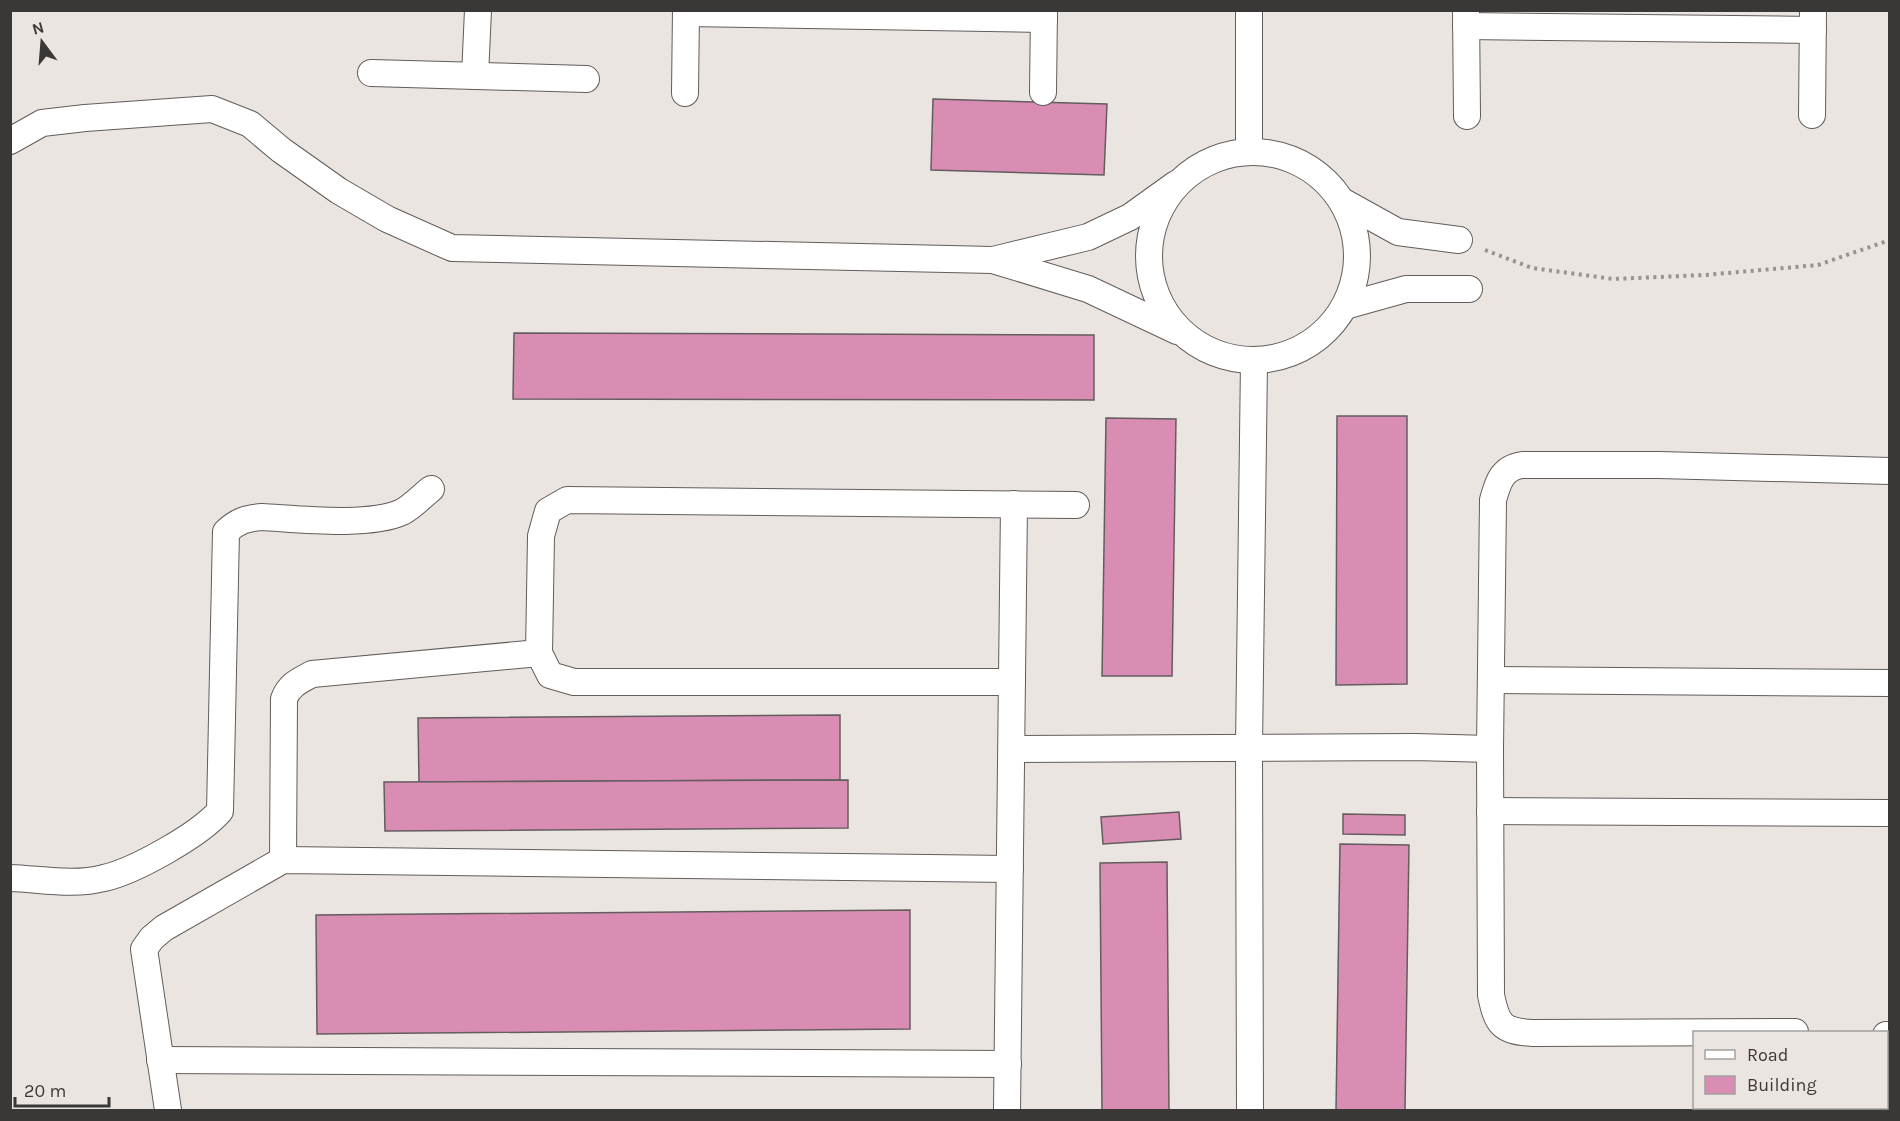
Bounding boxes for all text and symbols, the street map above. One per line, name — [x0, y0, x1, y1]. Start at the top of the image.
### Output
north arrow — [12, 12, 72, 72]
text: N — [30, 17, 46, 39]
legend — [1693, 1031, 1888, 1109]
text: Road — [1747, 1044, 1788, 1066]
scale bar — [15, 1070, 110, 1108]
text: Building — [1747, 1074, 1817, 1096]
text: 20 m — [24, 1080, 66, 1102]

